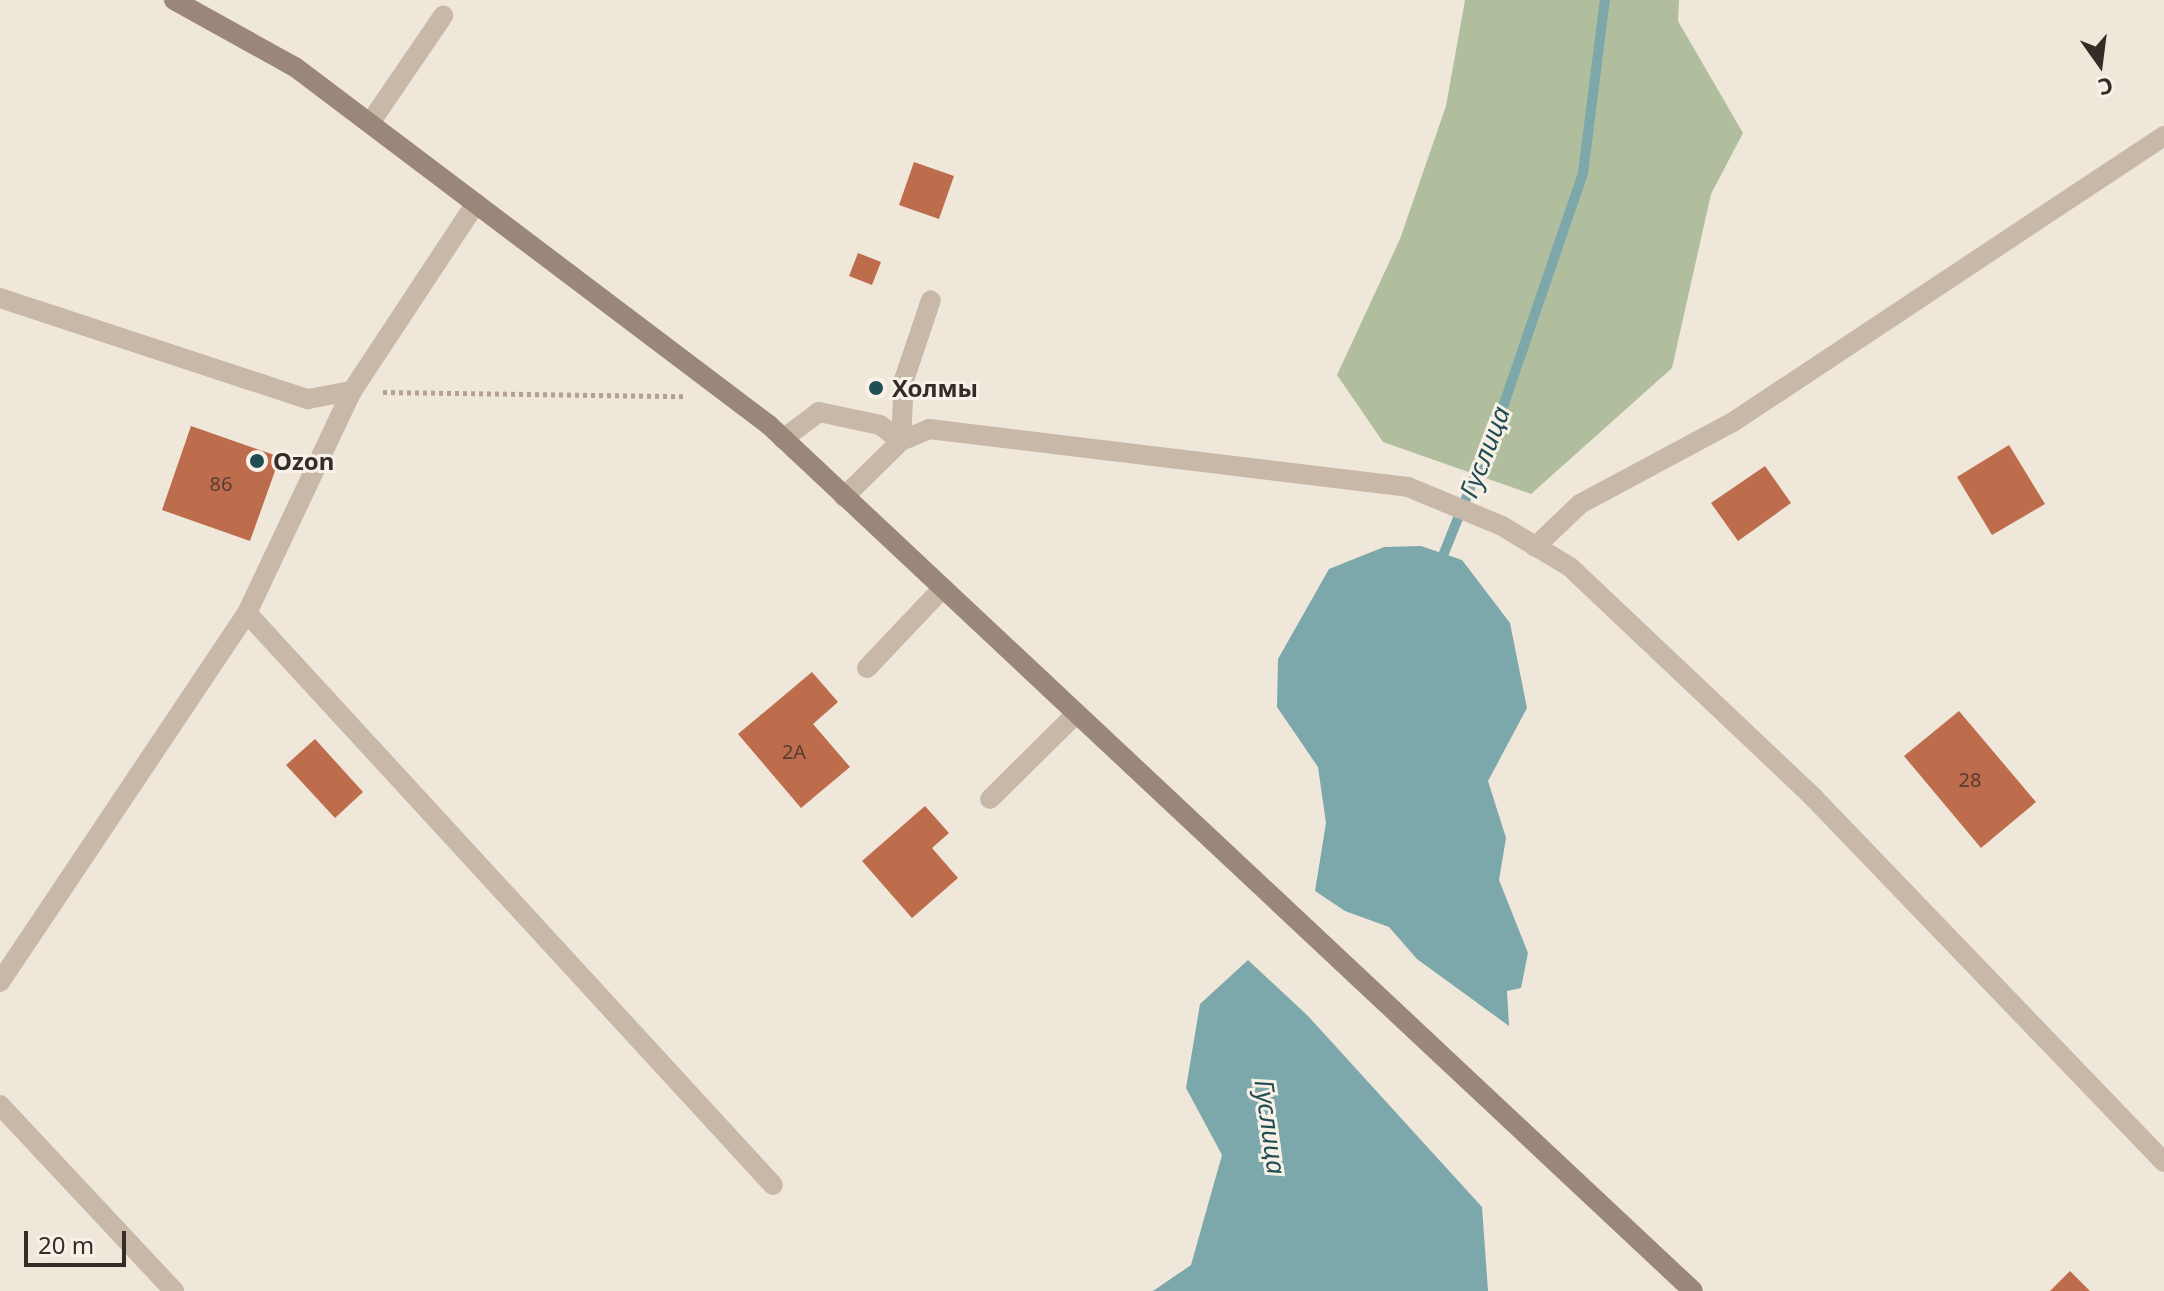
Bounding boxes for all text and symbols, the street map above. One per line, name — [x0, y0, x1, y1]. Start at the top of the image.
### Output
north arrow — [2060, 24, 2140, 104]
text: С — [2095, 71, 2116, 104]
place label: Холмы — [892, 374, 978, 402]
marker: Холмы — [867, 379, 885, 397]
water label: Гуслица — [1453, 402, 1517, 502]
place label: Ozon — [273, 447, 334, 475]
marker: Ozon — [248, 452, 266, 470]
house number: 86 — [210, 471, 232, 495]
house number: 2А — [782, 739, 806, 763]
house number: 28 — [1959, 767, 1981, 791]
water label: Гуслица — [1248, 1078, 1292, 1176]
scale bar — [28, 1215, 130, 1265]
text: 20 m — [38, 1228, 94, 1261]

